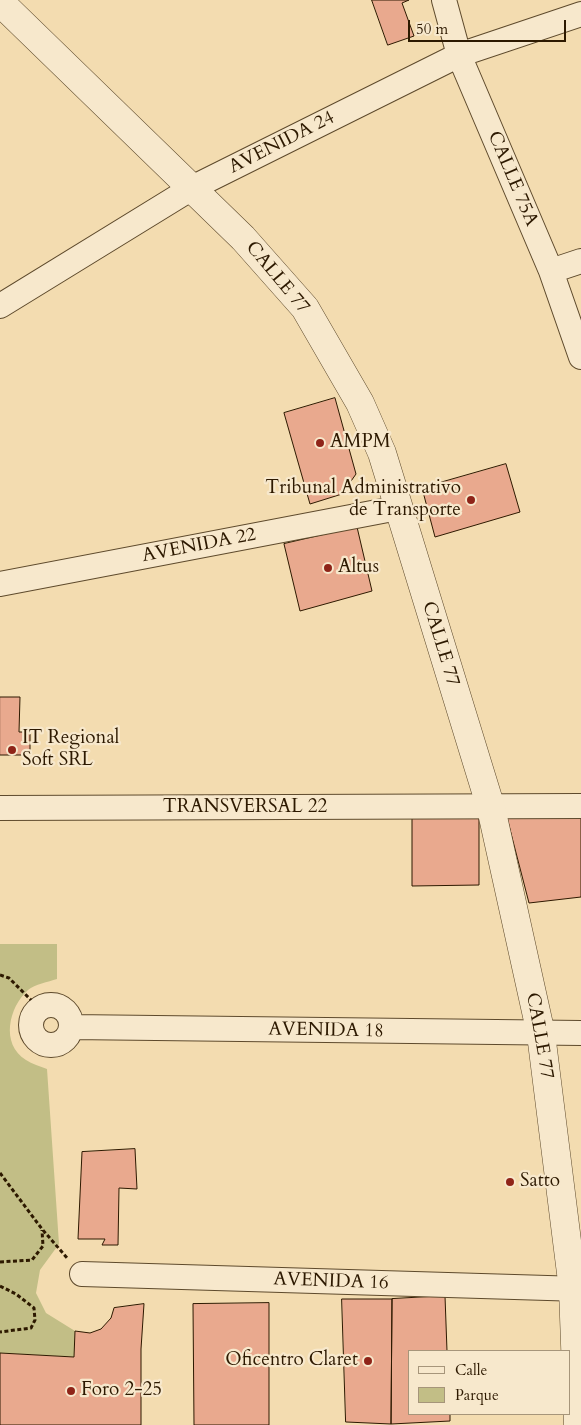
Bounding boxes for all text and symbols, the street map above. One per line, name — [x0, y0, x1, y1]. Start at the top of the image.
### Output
scale bar — [411, 10, 568, 42]
text: 50 m — [416, 19, 448, 39]
street label: AVENIDA 24 — [225, 107, 339, 179]
street label: CALLE 75A — [482, 128, 542, 230]
street label: CALLE 77 — [240, 237, 314, 319]
place label: AMPM — [330, 432, 391, 454]
marker: AMPM — [314, 437, 326, 449]
place label: Tribunal Administrativo de Transporte — [265, 478, 461, 522]
marker: Tribunal Administrativo de Transporte — [465, 494, 477, 506]
street label: AVENIDA 22 — [140, 524, 258, 568]
place label: Altus — [338, 557, 379, 579]
marker: Altus — [322, 562, 334, 574]
street label: CALLE 77 — [416, 599, 464, 689]
place label: IT Regional Soft SRL — [22, 728, 119, 772]
marker: IT Regional Soft SRL — [6, 744, 18, 756]
street label: TRANSVERSAL 22 — [163, 797, 327, 819]
street label: CALLE 77 — [520, 991, 558, 1081]
street label: AVENIDA 18 — [268, 1019, 384, 1043]
place label: Satto — [520, 1171, 560, 1193]
marker: Satto — [504, 1176, 516, 1188]
street label: AVENIDA 16 — [273, 1269, 389, 1295]
place label: Oficentro Claret — [225, 1350, 358, 1372]
legend — [408, 1350, 571, 1415]
marker: Oficentro Claret — [362, 1355, 374, 1367]
text: Calle — [455, 1360, 487, 1380]
place label: Foro 2-25 — [81, 1380, 162, 1402]
marker: Foro 2-25 — [65, 1385, 77, 1397]
text: Parque — [455, 1385, 499, 1405]

